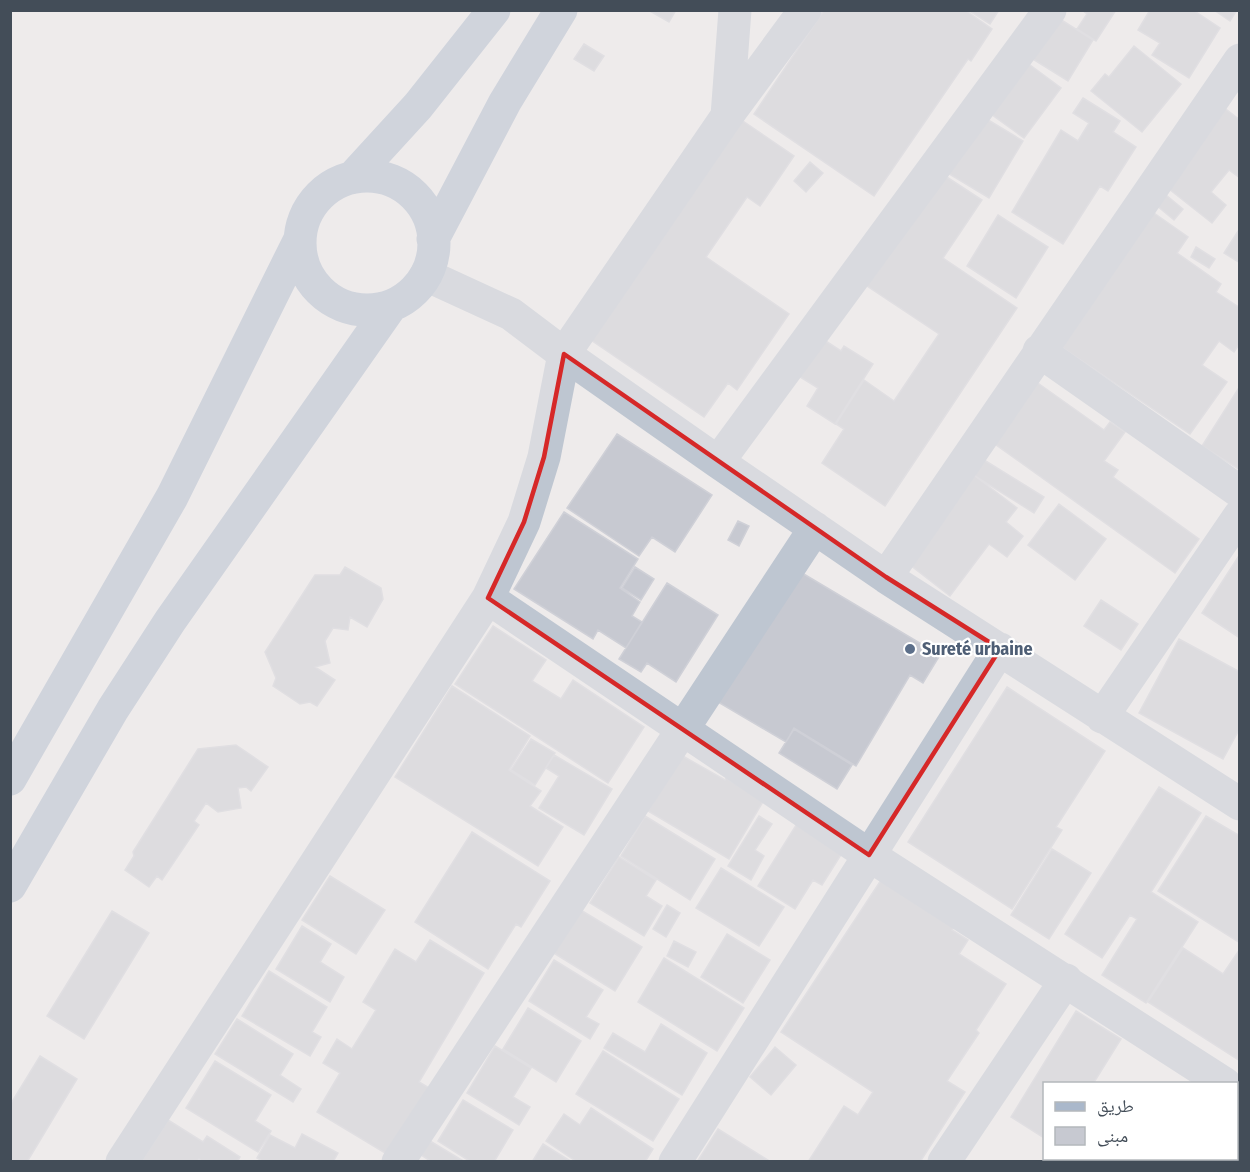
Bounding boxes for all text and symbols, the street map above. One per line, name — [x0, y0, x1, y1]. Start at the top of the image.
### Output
place label: Sureté urbaine — [922, 638, 1033, 660]
marker: Sureté urbaine — [903, 642, 917, 656]
legend — [1043, 1082, 1238, 1160]
text: طريق — [1097, 1095, 1134, 1117]
text: مبنى — [1097, 1125, 1128, 1147]

